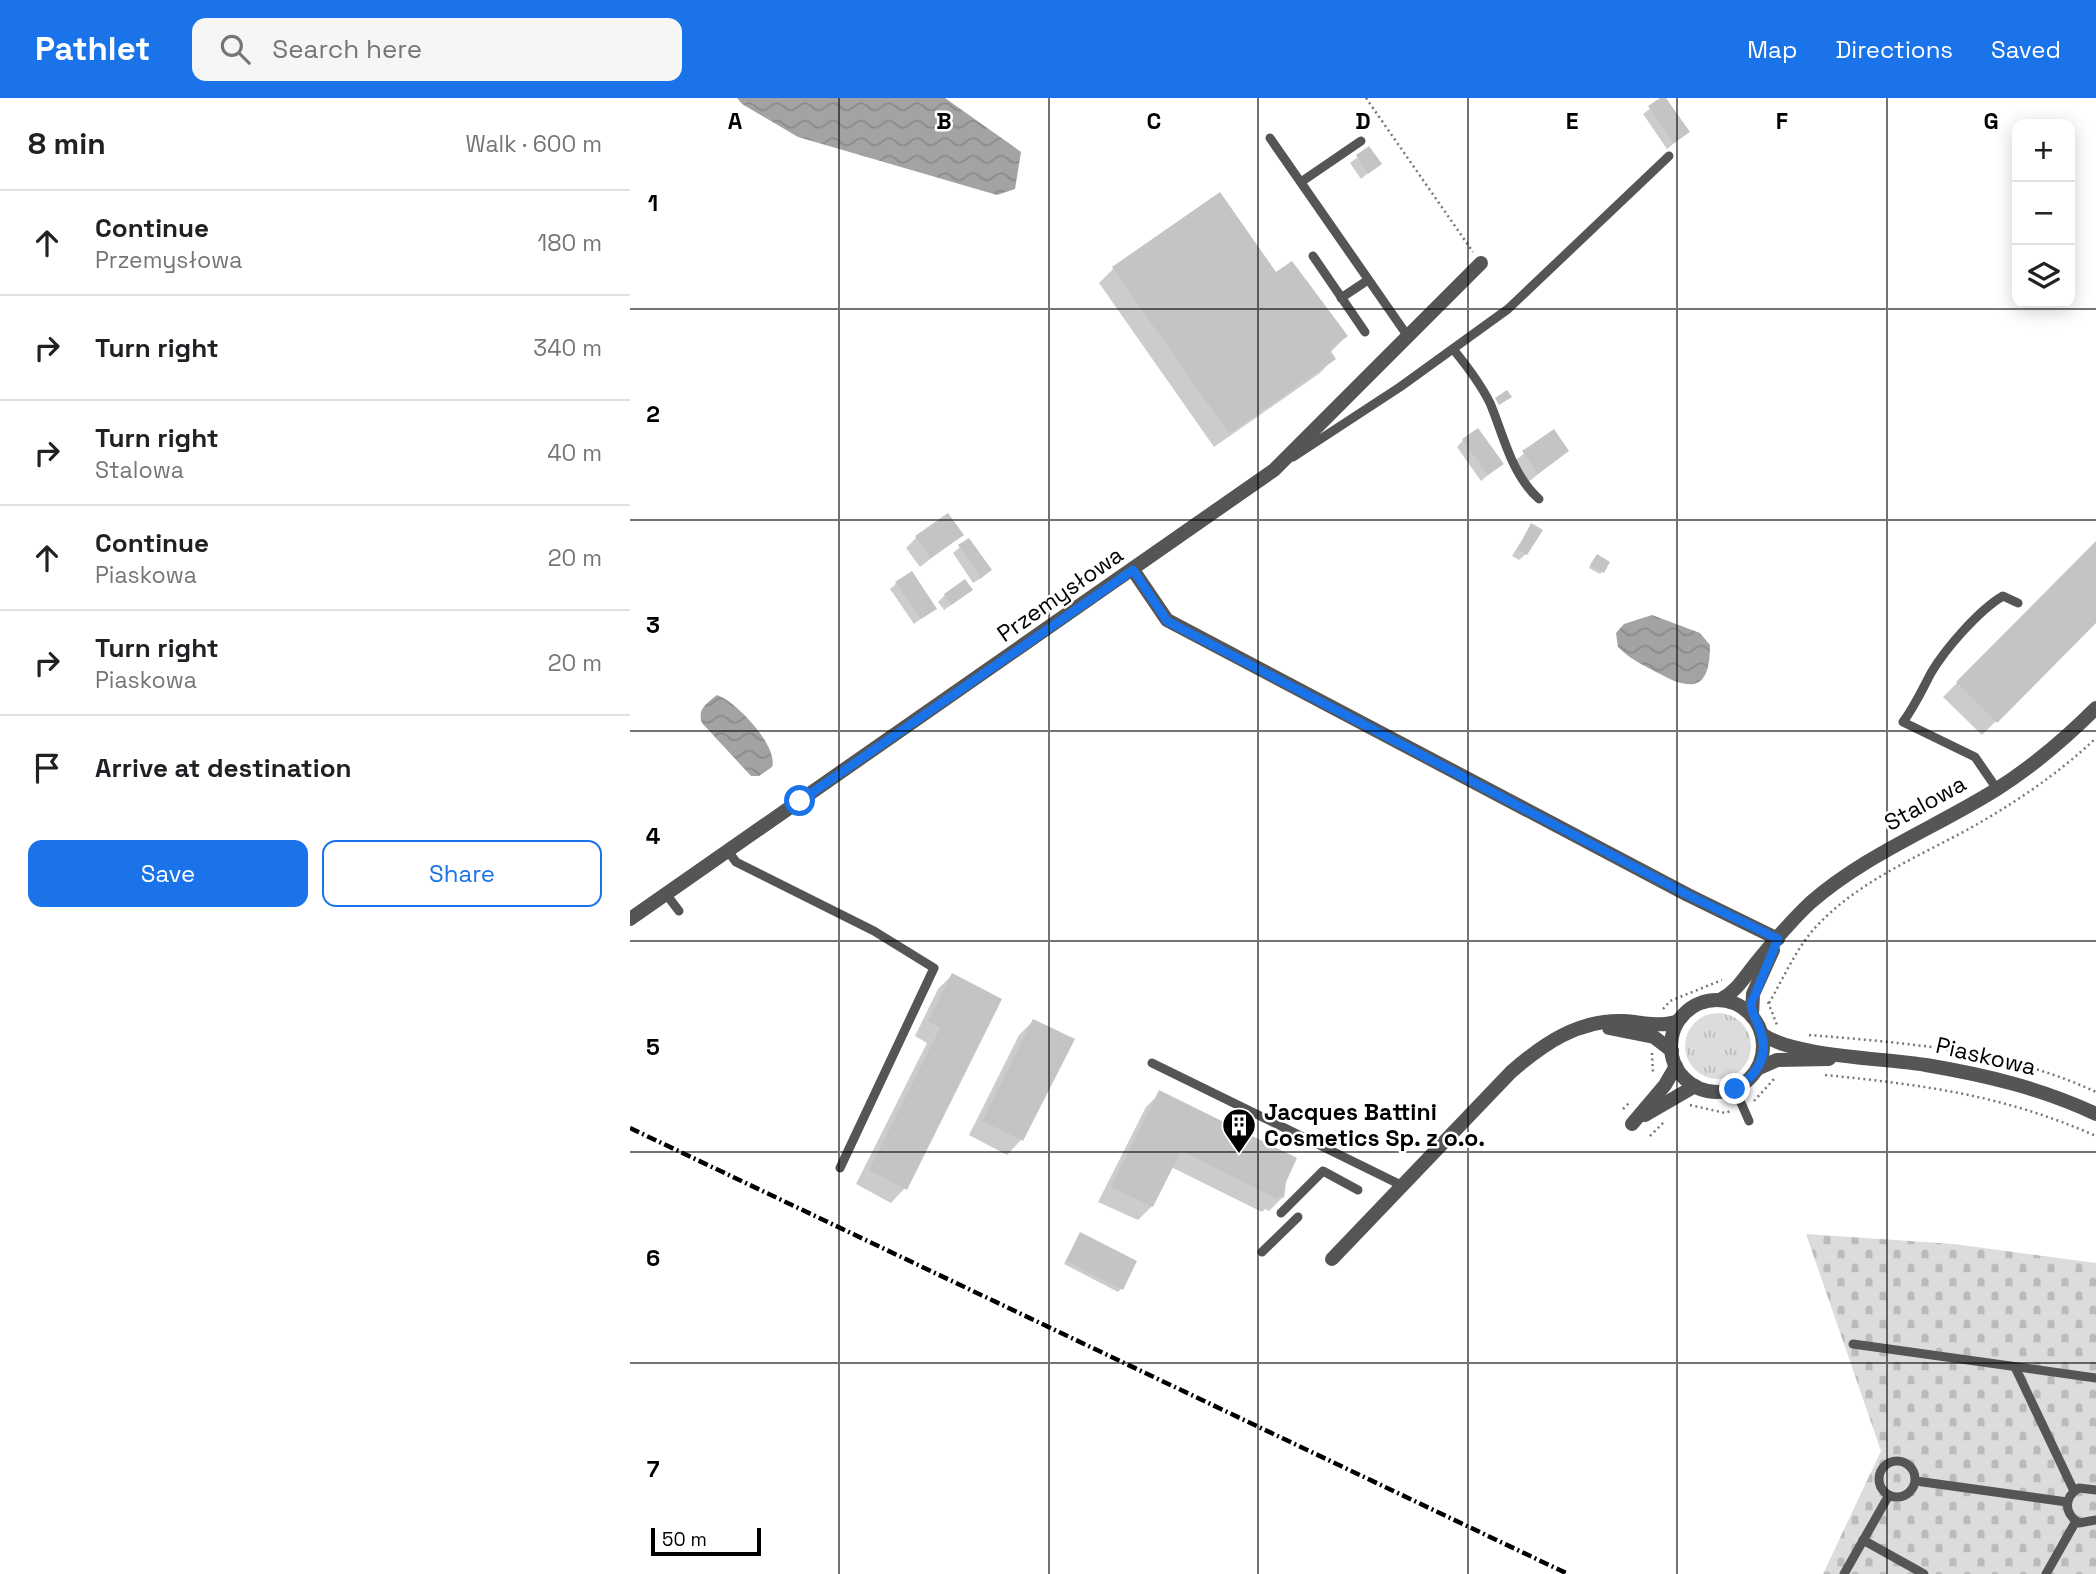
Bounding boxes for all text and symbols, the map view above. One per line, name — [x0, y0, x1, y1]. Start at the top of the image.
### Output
search box — [192, 18, 682, 81]
text: Pathlet — [35, 28, 150, 70]
icon: search — [216, 30, 254, 68]
text: Search here — [272, 32, 422, 66]
text: Map — [1747, 34, 1797, 65]
text: Directions — [1835, 34, 1953, 65]
text: Saved — [1991, 34, 2061, 65]
text: A — [728, 106, 743, 136]
text: B — [936, 106, 952, 136]
text: C — [1147, 106, 1161, 136]
text: D — [1355, 106, 1371, 136]
text: E — [1566, 106, 1578, 136]
text: F — [1776, 106, 1788, 136]
text: G — [1983, 106, 1999, 136]
map controls — [2012, 119, 2075, 308]
button: + — [2012, 119, 2075, 182]
text: 8 min — [28, 124, 106, 163]
text: Walk · 600 m — [466, 129, 602, 159]
button: − — [2012, 182, 2075, 245]
text: 1 — [648, 188, 658, 218]
text: Continue — [95, 211, 209, 245]
icon: ahead — [28, 224, 66, 262]
text: 180 m — [538, 228, 602, 258]
text: Przemysłowa — [95, 245, 242, 275]
button: layers — [2012, 245, 2075, 308]
icon: right — [28, 329, 66, 367]
text: Turn right — [95, 331, 219, 365]
text: 340 m — [533, 333, 602, 363]
text: 2 — [646, 399, 660, 429]
text: Turn right — [95, 421, 219, 455]
icon: right — [28, 434, 66, 472]
text: 40 m — [547, 438, 602, 468]
text: Stalowa — [95, 455, 184, 485]
text: Continue — [95, 526, 209, 560]
icon: ahead — [28, 539, 66, 577]
street label: Przemysłowa — [991, 539, 1129, 649]
text: 20 m — [548, 543, 602, 573]
text: Piaskowa — [95, 560, 197, 590]
text: 3 — [646, 610, 660, 640]
text: Turn right — [95, 631, 219, 665]
icon: right — [28, 644, 66, 682]
text: 20 m — [548, 648, 602, 678]
text: Piaskowa — [95, 665, 197, 695]
icon: arrive — [28, 749, 66, 787]
text: Arrive at destination — [95, 751, 352, 785]
street label: Stalowa — [1879, 768, 1971, 838]
route start — [784, 785, 815, 816]
text: 4 — [646, 821, 661, 851]
button: Save — [28, 840, 308, 907]
button: Share — [322, 840, 602, 907]
street label: Piaskowa — [1933, 1030, 2039, 1082]
text: 5 — [646, 1032, 660, 1062]
route end — [1719, 1073, 1750, 1104]
place label: Jacques Battini Cosmetics Sp. z o.o. — [1264, 1097, 1485, 1153]
building icon: Jacques Battini Cosmetics Sp. z o.o. — [1220, 1106, 1258, 1155]
text: 6 — [646, 1243, 660, 1273]
text: 7 — [647, 1454, 660, 1484]
scale bar — [651, 1525, 761, 1557]
text: 50 m — [662, 1527, 707, 1552]

